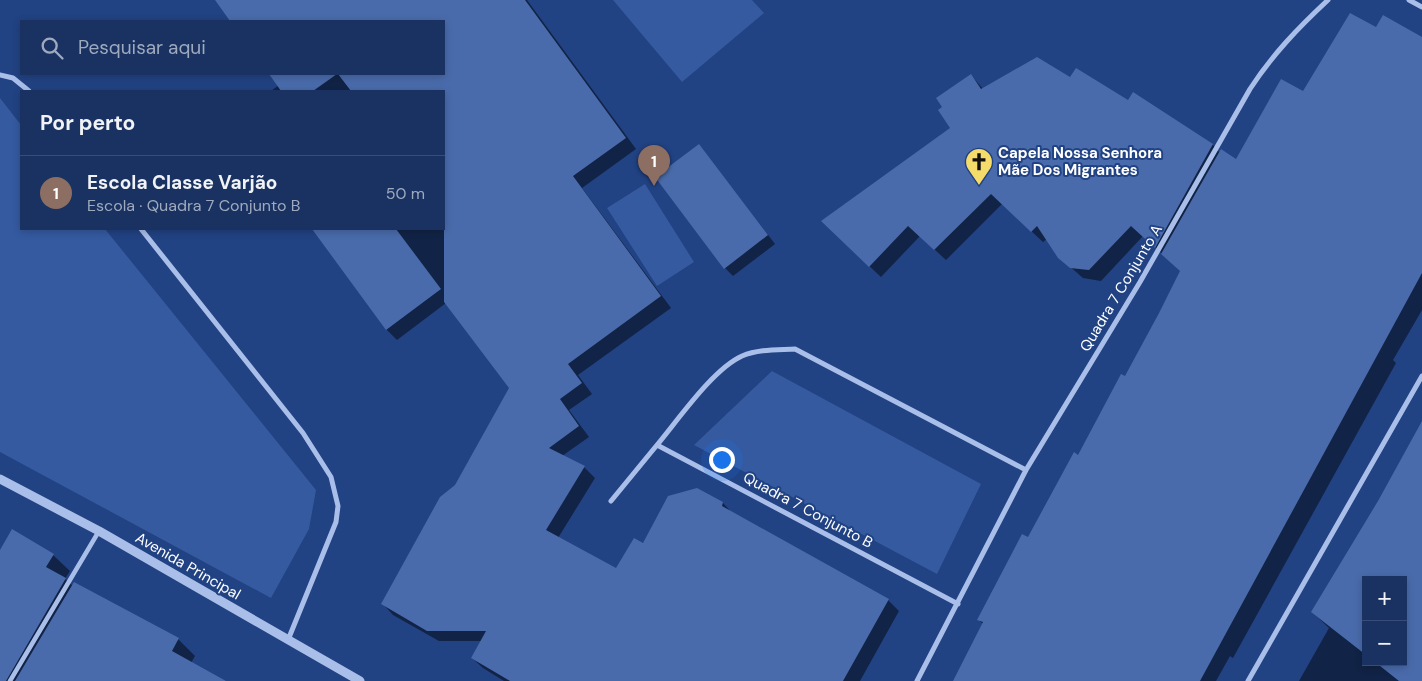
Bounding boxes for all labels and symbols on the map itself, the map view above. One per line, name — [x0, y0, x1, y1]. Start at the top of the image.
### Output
place label: Capela Nossa Senhora Mãe Dos Migrantes — [998, 143, 1162, 180]
pin: 1 — [638, 145, 670, 186]
church icon: Capela Nossa Senhora Mãe Dos Migrantes — [964, 147, 994, 186]
street label: Quadra 7 Conjunto A — [1075, 221, 1167, 355]
your location — [709, 447, 735, 473]
street label: Quadra 7 Conjunto B — [740, 467, 876, 553]
street label: Avenida Principal — [132, 528, 244, 604]

